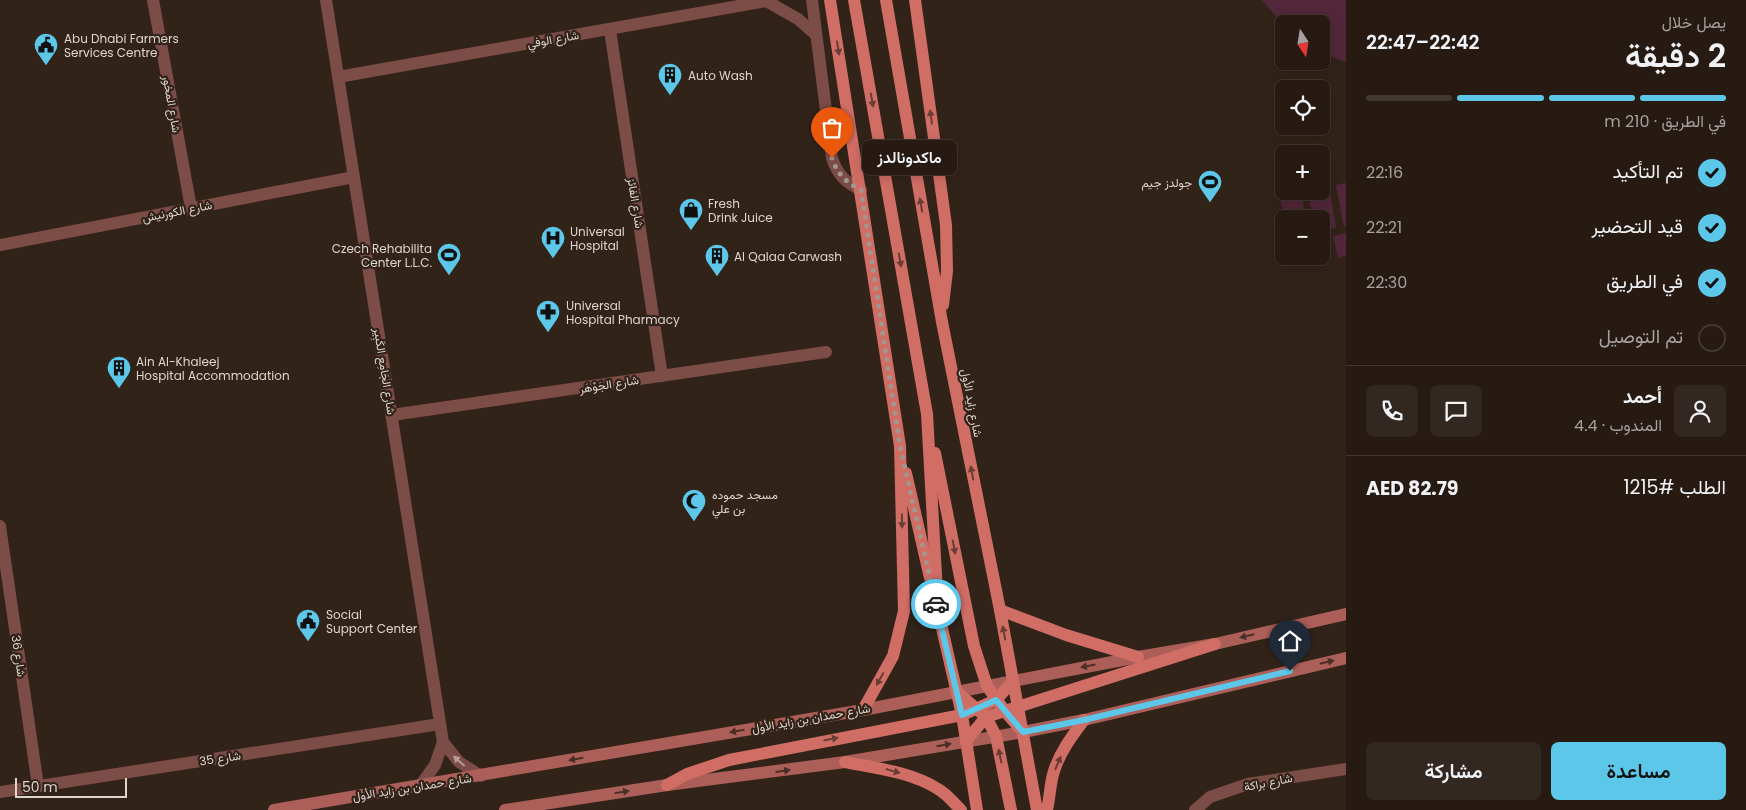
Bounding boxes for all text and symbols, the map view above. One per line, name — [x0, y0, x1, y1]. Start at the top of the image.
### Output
text: يصل خلال — [1662, 11, 1726, 34]
north arrow — [1275, 15, 1330, 70]
map controls — [1275, 15, 1330, 265]
street label: شارع الوفي — [526, 26, 581, 54]
text: 22:42–22:47 — [1366, 29, 1479, 56]
place label: Abu Dhabi Farmers Services Centre — [64, 30, 179, 61]
public building icon: Abu Dhabi Farmers Services Centre — [33, 32, 59, 66]
text: 2 دقيقة — [1625, 33, 1726, 78]
one-way arrow — [834, 40, 842, 56]
building icon: Auto Wash — [657, 62, 683, 96]
place label: Auto Wash — [688, 67, 753, 84]
street label: شارع المخور — [157, 73, 185, 134]
button: locate — [1275, 80, 1330, 135]
one-way arrow — [868, 92, 876, 108]
pin — [811, 107, 853, 158]
one-way arrow — [927, 109, 935, 125]
text: في الطريق · 210 m — [1604, 110, 1726, 133]
icon: bag — [818, 114, 846, 142]
callout: ماكدونالدز — [862, 140, 957, 176]
button: + — [1275, 145, 1330, 200]
text: ماكدونالدز — [877, 146, 942, 169]
text: تم التأكيد — [1613, 158, 1683, 185]
icon: check — [1698, 159, 1726, 187]
text: 22:16 — [1366, 161, 1403, 184]
sports icon: جولدز جيم — [1197, 169, 1223, 203]
place label: جولدز جيم — [1141, 174, 1192, 191]
street label: شارع الفائز — [622, 175, 648, 230]
place label: Fresh Drink Juice — [708, 195, 773, 226]
street label: شارع الكورنيش — [141, 196, 214, 227]
shop icon: Fresh Drink Juice — [678, 197, 704, 231]
one-way arrow — [917, 197, 925, 213]
button: − — [1275, 210, 1330, 265]
text: قيد التحضير — [1591, 213, 1683, 240]
icon: check — [1698, 214, 1726, 242]
text: 22:21 — [1366, 216, 1402, 239]
place label: Universal Hospital — [570, 223, 625, 254]
hospital icon: Universal Hospital — [540, 225, 566, 259]
place label: Czech Rehabilita Center L.L.C. — [332, 240, 432, 271]
sports icon: Czech Rehabilita Center L.L.C. — [436, 242, 462, 276]
building icon: Al Qalaa Carwash — [704, 243, 730, 277]
place label: Al Qalaa Carwash — [734, 248, 842, 265]
one-way arrow — [897, 252, 905, 268]
text: في الطريق — [1606, 268, 1683, 295]
icon: check — [1698, 269, 1726, 297]
text: 22:30 — [1366, 271, 1407, 294]
place label: Universal Hospital Pharmacy — [566, 297, 680, 328]
pharmacy icon: Universal Hospital Pharmacy — [535, 299, 561, 333]
text: تم التوصيل — [1599, 323, 1683, 350]
street label: شارع الجَامِع الكَبِير — [369, 325, 400, 416]
place label: Ain Al-Khaleej Hospital Accommodation — [136, 353, 290, 384]
building icon: Ain Al-Khaleej Hospital Accommodation — [106, 355, 132, 389]
street label: شارع زايد الأول — [956, 367, 987, 439]
street label: شارع الجَوْهَر — [577, 371, 640, 398]
text: أحمد — [1623, 383, 1662, 410]
button: phone — [1366, 385, 1418, 437]
button: chat — [1430, 385, 1482, 437]
button: person — [1674, 385, 1726, 437]
text: المندوب · 4.4 — [1574, 414, 1662, 437]
one-way arrow — [968, 466, 976, 481]
text: الطلب #1215 — [1624, 474, 1726, 501]
text: AED 82.79 — [1366, 475, 1459, 502]
place label: مسجد حموده بن علي — [712, 486, 778, 519]
mosque icon: مسجد حموده بن علي — [681, 488, 707, 522]
one-way arrow — [898, 513, 906, 529]
one-way arrow — [951, 540, 959, 556]
courier — [911, 579, 961, 629]
icon: car — [922, 590, 950, 618]
place label: Social Support Center — [326, 606, 418, 637]
public building icon: Social Support Center — [295, 608, 321, 642]
pin — [1269, 620, 1311, 671]
one-way arrow — [1000, 625, 1008, 640]
icon: home — [1276, 627, 1304, 655]
one-way arrow — [1240, 632, 1255, 640]
street label: شارع 36 — [7, 634, 30, 678]
one-way arrow — [1319, 658, 1334, 666]
one-way arrow — [1079, 663, 1095, 671]
one-way arrow — [876, 672, 885, 685]
street label: شارع حمدان بن زايد الأول — [750, 699, 872, 738]
one-way arrow — [728, 728, 744, 736]
one-way arrow — [824, 735, 840, 743]
one-way arrow — [936, 740, 952, 748]
button: مشاركة — [1366, 742, 1541, 800]
button: مساعدة — [1551, 742, 1726, 800]
street label: شارع 35 — [198, 746, 242, 771]
one-way arrow — [996, 748, 1004, 763]
one-way arrow — [1054, 755, 1062, 770]
one-way arrow — [453, 756, 466, 767]
one-way arrow — [568, 756, 584, 764]
one-way arrow — [776, 766, 792, 774]
one-way arrow — [885, 768, 900, 776]
street label: شارع حمدان بن زايد الأول — [351, 769, 473, 806]
street label: شارع براكة — [1242, 769, 1294, 796]
scale bar — [15, 775, 128, 798]
text: 50 m — [22, 777, 58, 797]
one-way arrow — [615, 788, 631, 796]

